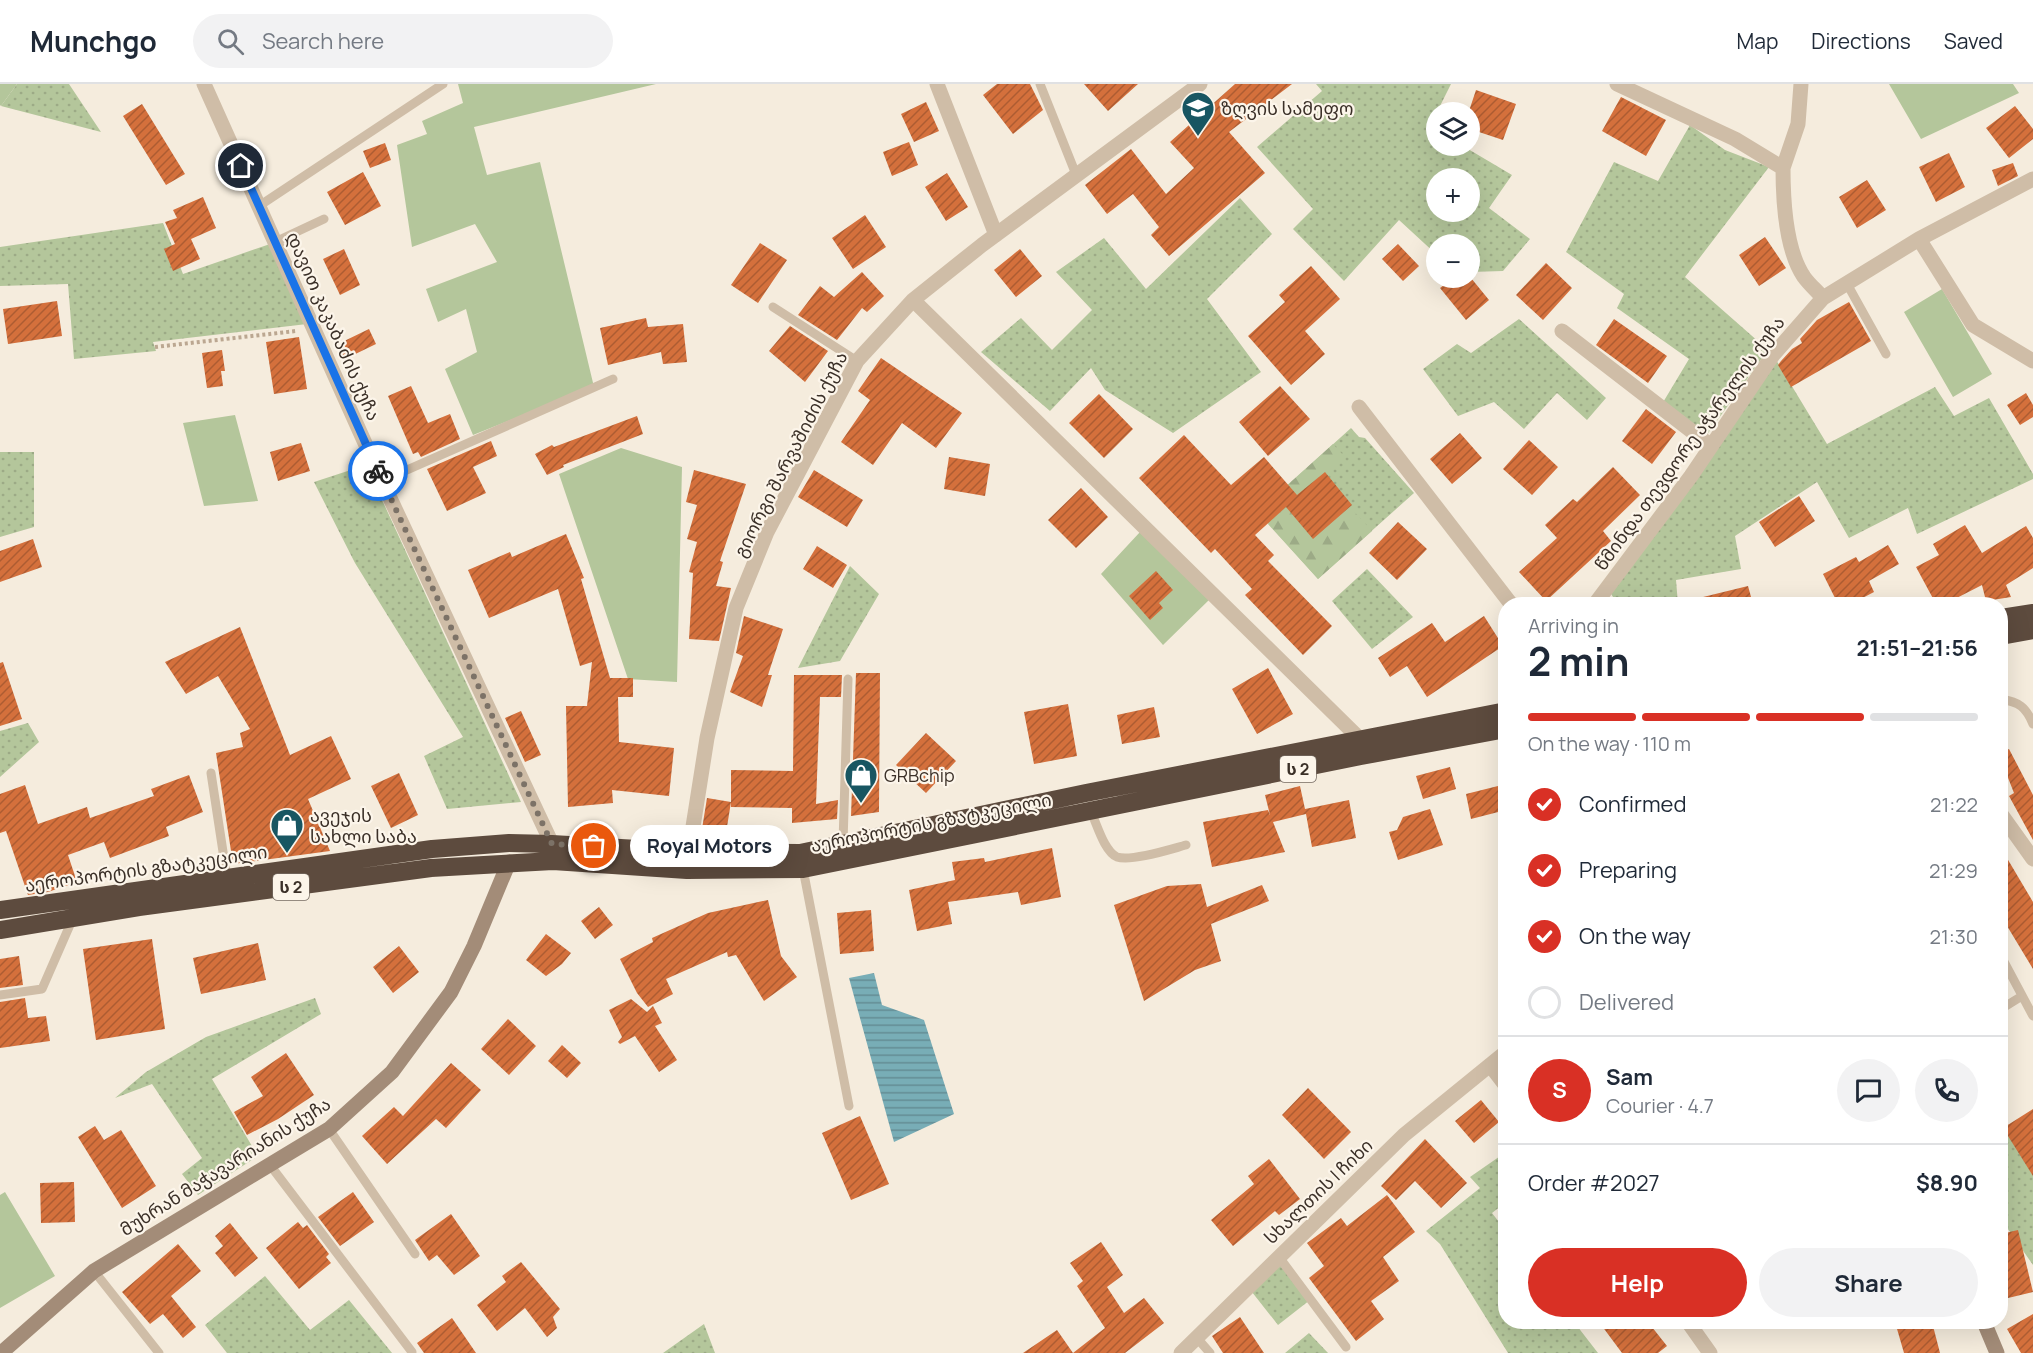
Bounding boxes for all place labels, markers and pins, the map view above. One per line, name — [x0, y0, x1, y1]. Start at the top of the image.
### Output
school or university icon: ზღვის სამეფო — [1180, 90, 1216, 137]
place label: ზღვის სამეფო — [1221, 96, 1353, 120]
pin — [215, 140, 266, 191]
shop icon: GRBchip — [843, 757, 879, 804]
place label: GRBchip — [884, 763, 955, 787]
place label: ავეჯის სახლი საბა — [310, 803, 417, 848]
shop icon: ავეჯის სახლი საბა — [269, 807, 305, 854]
pin — [568, 820, 619, 871]
callout: Royal Motors — [630, 825, 789, 867]

